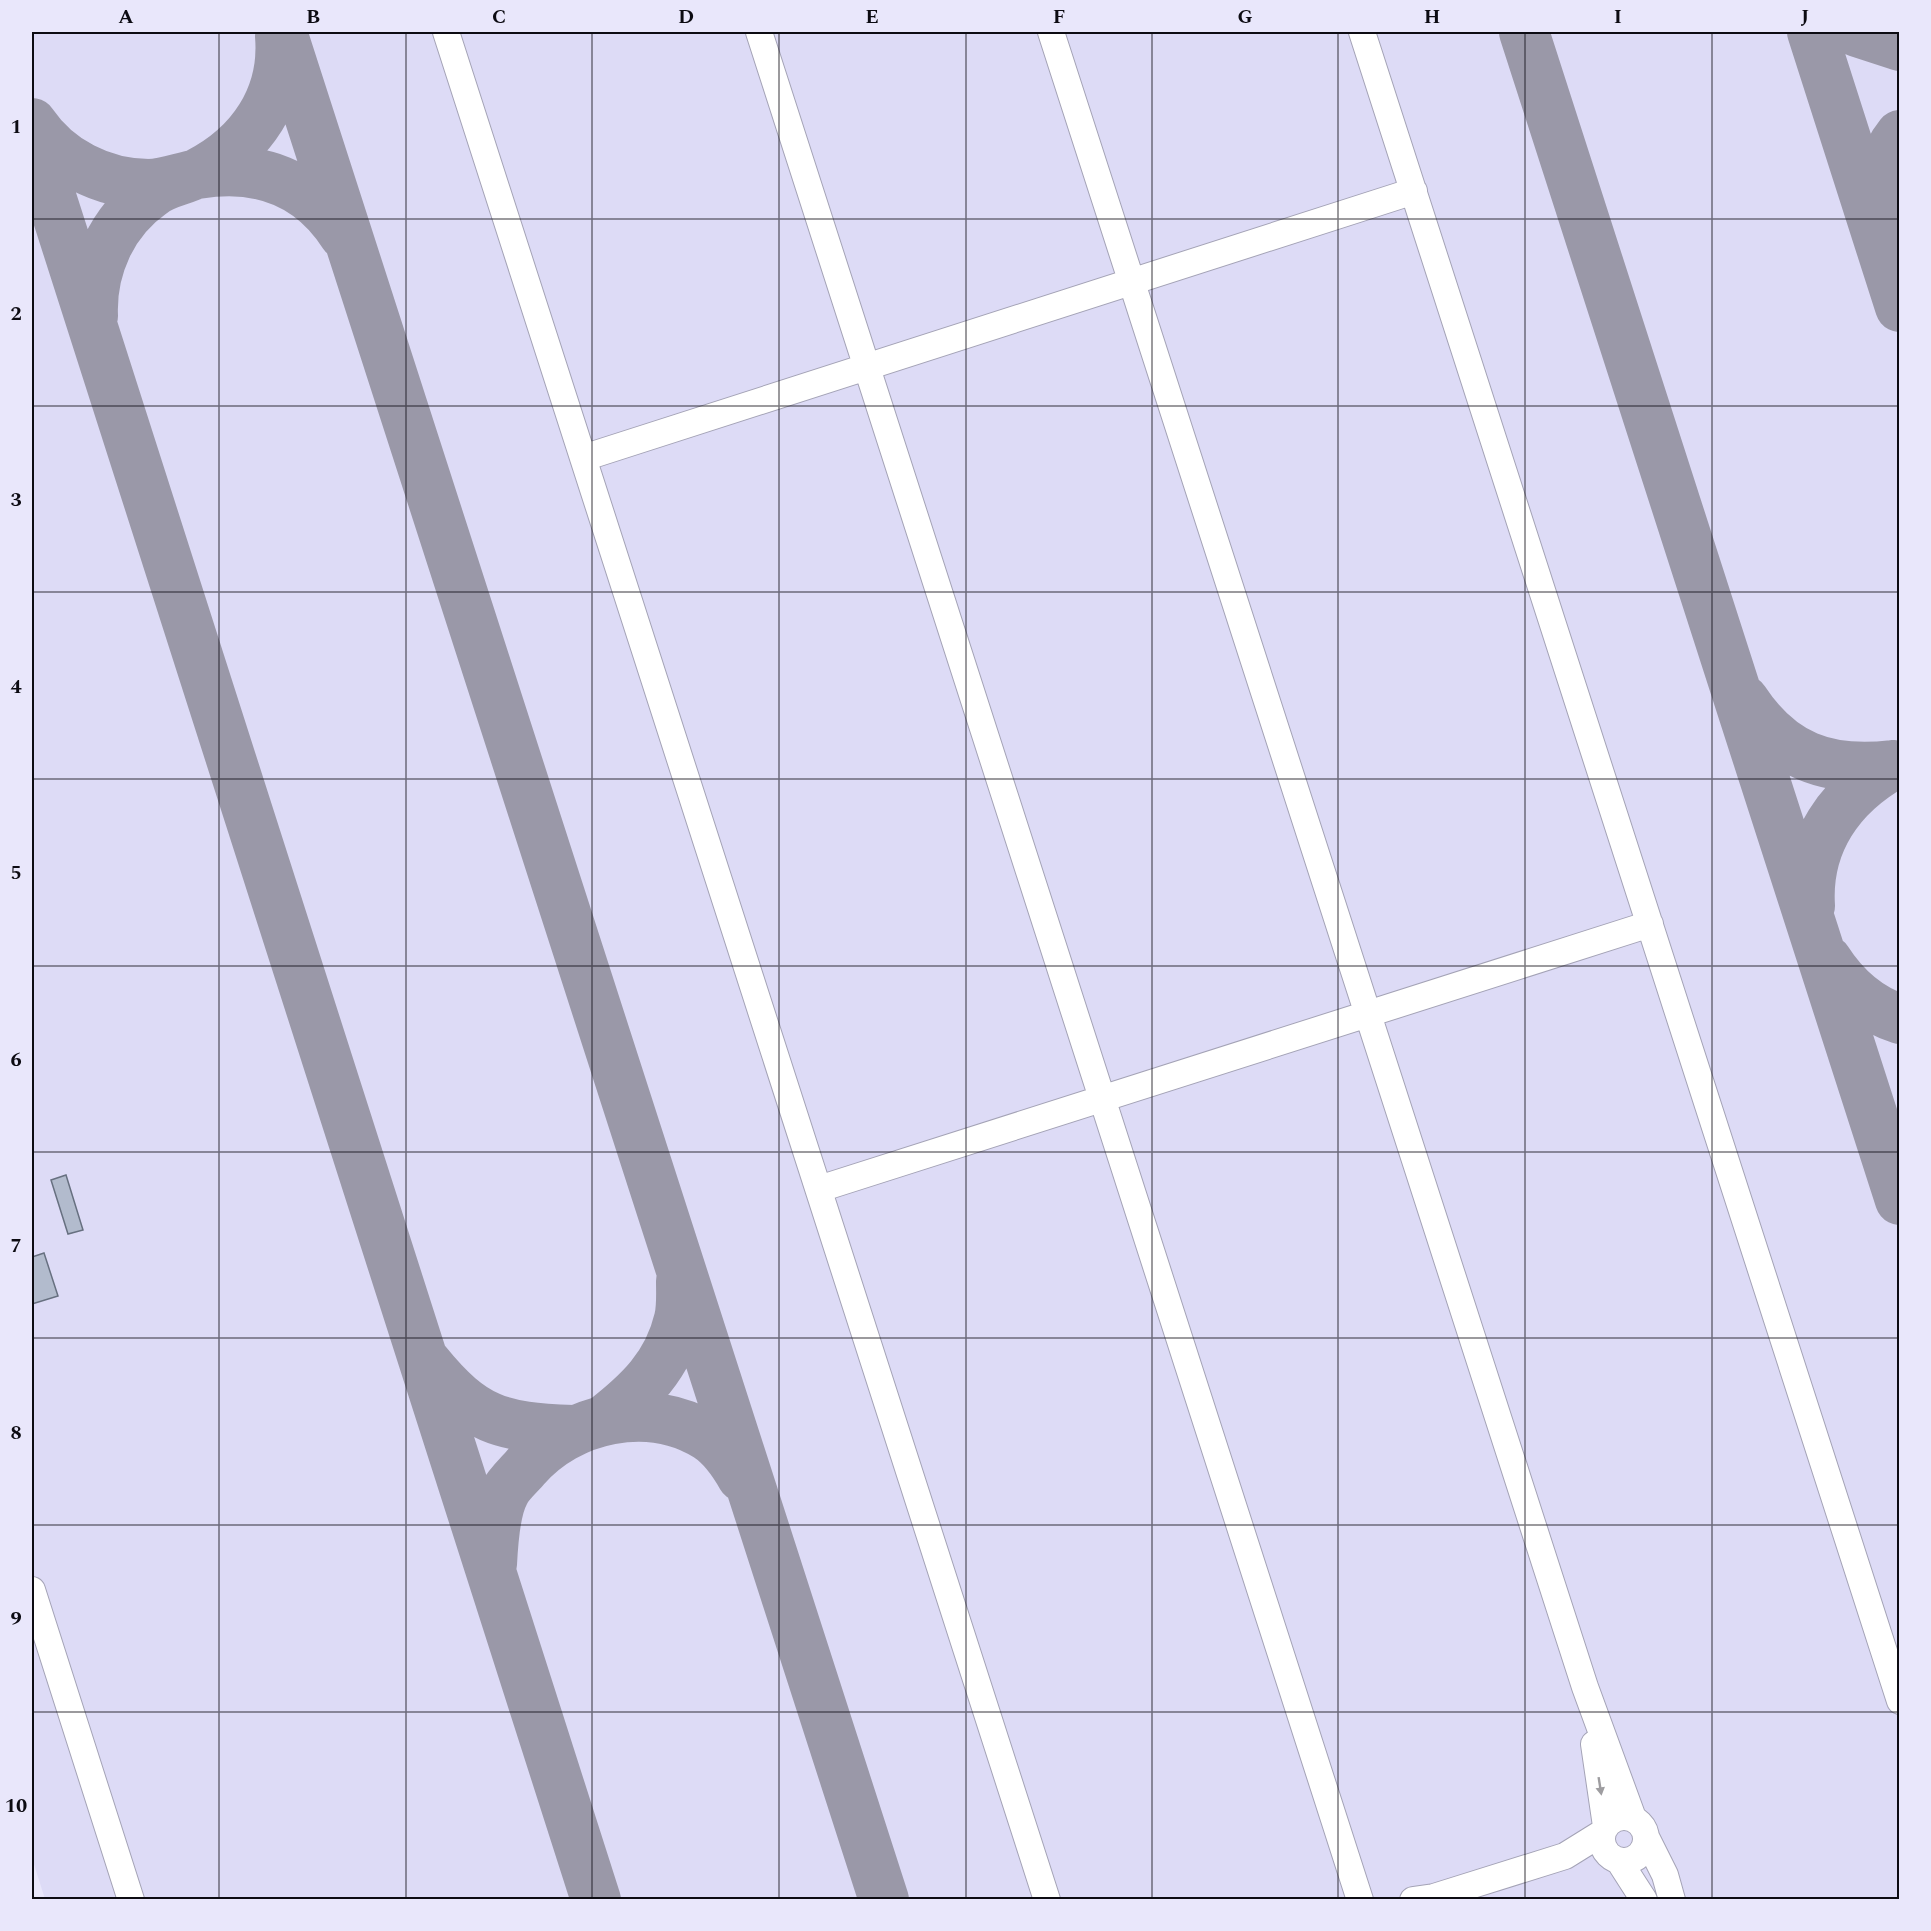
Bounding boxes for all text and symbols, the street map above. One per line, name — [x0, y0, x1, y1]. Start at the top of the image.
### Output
text: A — [118, 2, 134, 32]
text: B — [306, 2, 320, 32]
text: C — [492, 2, 506, 32]
text: D — [678, 2, 694, 32]
text: E — [865, 2, 879, 32]
text: F — [1053, 2, 1065, 32]
text: G — [1237, 2, 1253, 32]
text: H — [1424, 2, 1440, 32]
text: I — [1614, 2, 1622, 32]
text: J — [1801, 2, 1809, 32]
text: 1 — [10, 112, 22, 142]
text: 2 — [10, 299, 22, 329]
text: 3 — [10, 485, 22, 515]
text: 4 — [10, 672, 22, 702]
text: 5 — [10, 858, 22, 888]
text: 6 — [10, 1045, 22, 1075]
text: 7 — [10, 1231, 22, 1261]
text: 8 — [10, 1418, 22, 1448]
text: 9 — [10, 1604, 22, 1634]
one-way arrow — [1596, 1777, 1605, 1796]
text: 10 — [5, 1791, 27, 1821]

